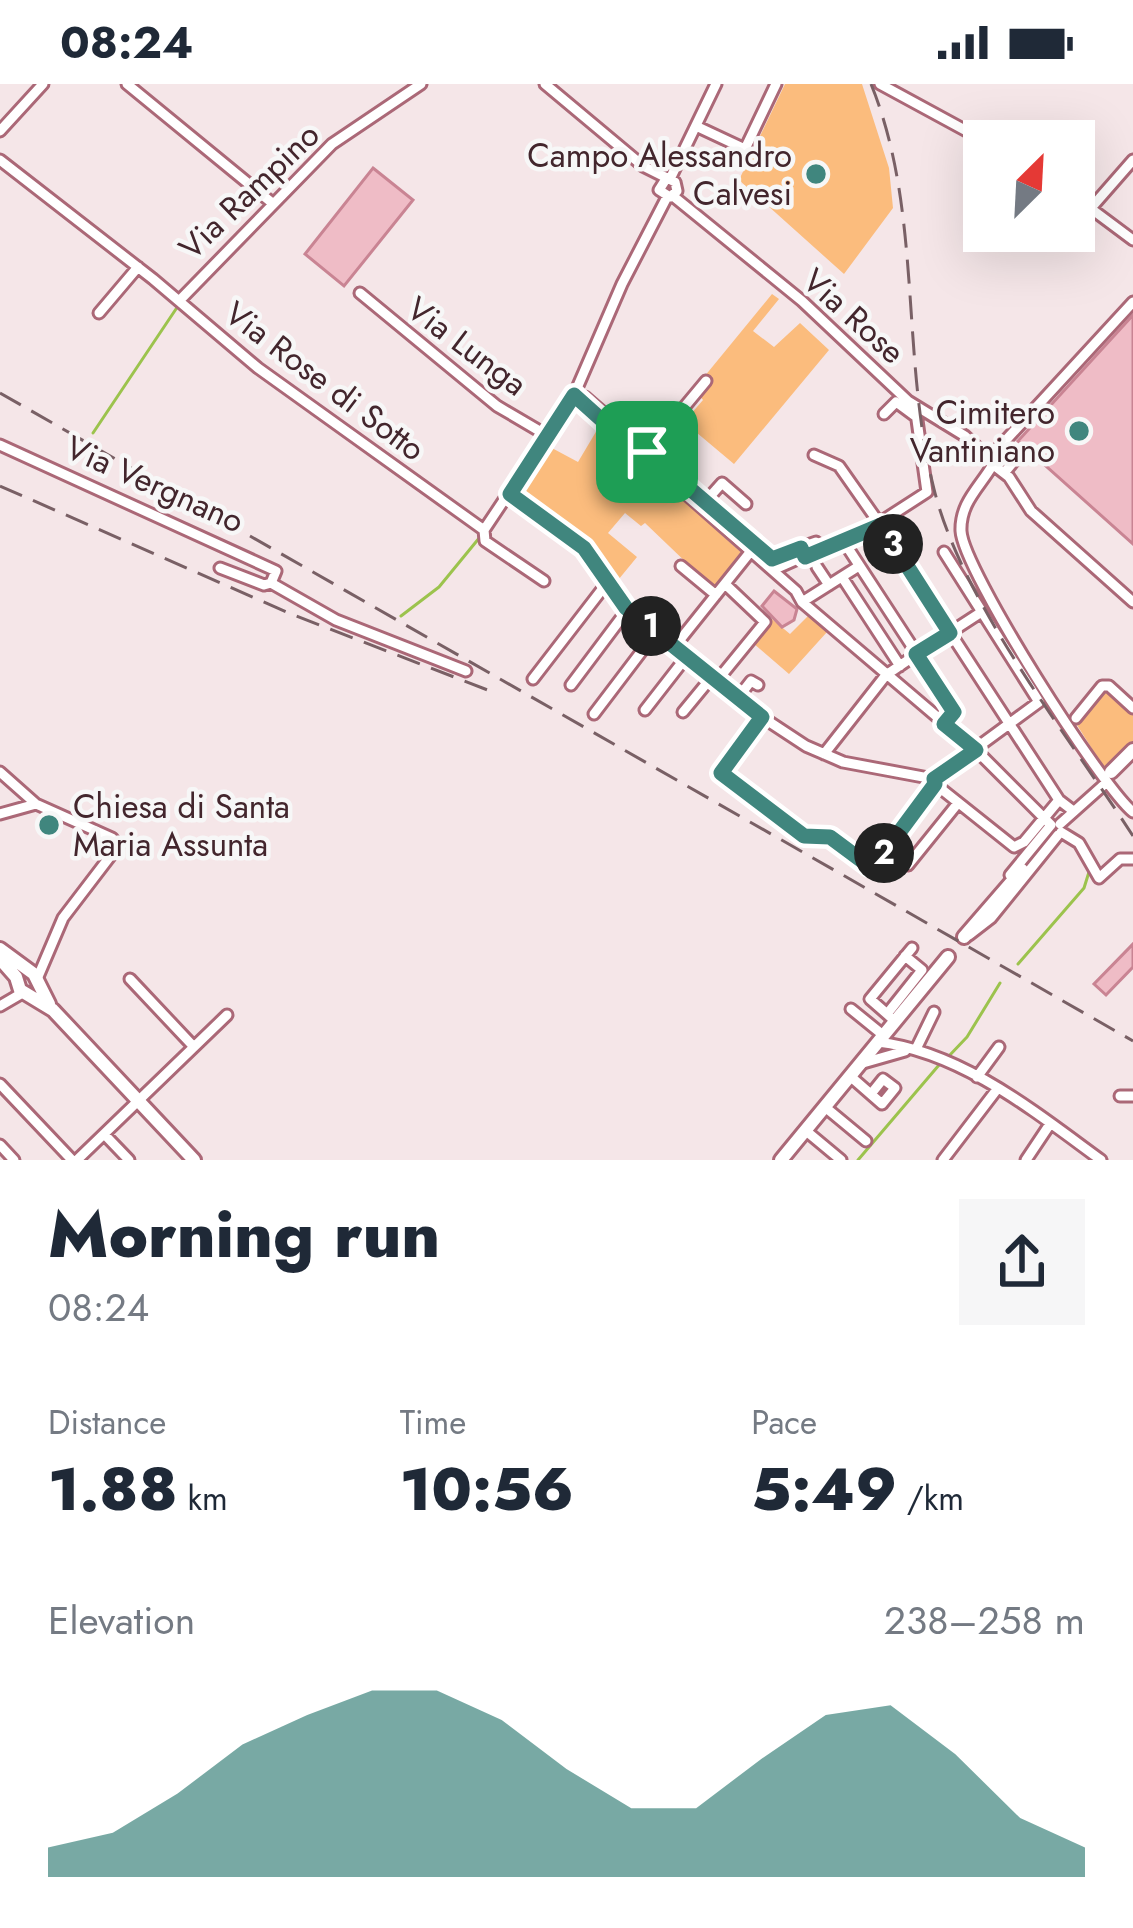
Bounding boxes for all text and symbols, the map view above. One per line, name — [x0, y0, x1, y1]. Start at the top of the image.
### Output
text: 08:24 — [60, 10, 193, 75]
street label: Via Rampino — [168, 112, 330, 270]
north arrow — [963, 120, 1095, 252]
map controls — [963, 120, 1095, 252]
place label: Campo Alessandro Calvesi — [527, 132, 792, 217]
marker: Campo Alessandro Calvesi — [803, 161, 829, 187]
street label: Via Rose — [793, 257, 915, 375]
street label: Via Lunga — [397, 285, 537, 407]
street label: Via Rose di Sotto — [215, 290, 435, 472]
place label: Cimitero Vantiniano — [910, 389, 1055, 474]
pin — [596, 401, 698, 503]
marker: Cimitero Vantiniano — [1066, 418, 1092, 444]
icon: arrive — [614, 419, 680, 485]
street label: Via Vergnano — [58, 424, 252, 544]
pin: 3 — [863, 514, 923, 574]
text: 3 — [883, 520, 903, 567]
pin: 1 — [621, 596, 681, 656]
text: 1 — [643, 602, 659, 649]
place label: Chiesa di Santa Maria Assunta — [73, 783, 290, 868]
marker: Chiesa di Santa Maria Assunta — [36, 812, 62, 838]
pin: 2 — [854, 823, 914, 883]
text: 2 — [873, 829, 895, 876]
text: Morning run — [48, 1186, 440, 1282]
button: share — [959, 1199, 1085, 1325]
text: 08:24 — [48, 1279, 149, 1336]
text: Distance — [48, 1399, 166, 1446]
text: Time — [400, 1399, 466, 1446]
text: Pace — [751, 1399, 817, 1446]
text: 1.88 — [48, 1446, 177, 1533]
text: 10:56 — [400, 1446, 574, 1533]
text: 5:49 — [751, 1446, 897, 1533]
text: km — [177, 1475, 228, 1522]
text: /km — [897, 1475, 964, 1522]
text: Elevation — [48, 1592, 195, 1649]
text: 238–258 m — [884, 1592, 1085, 1649]

